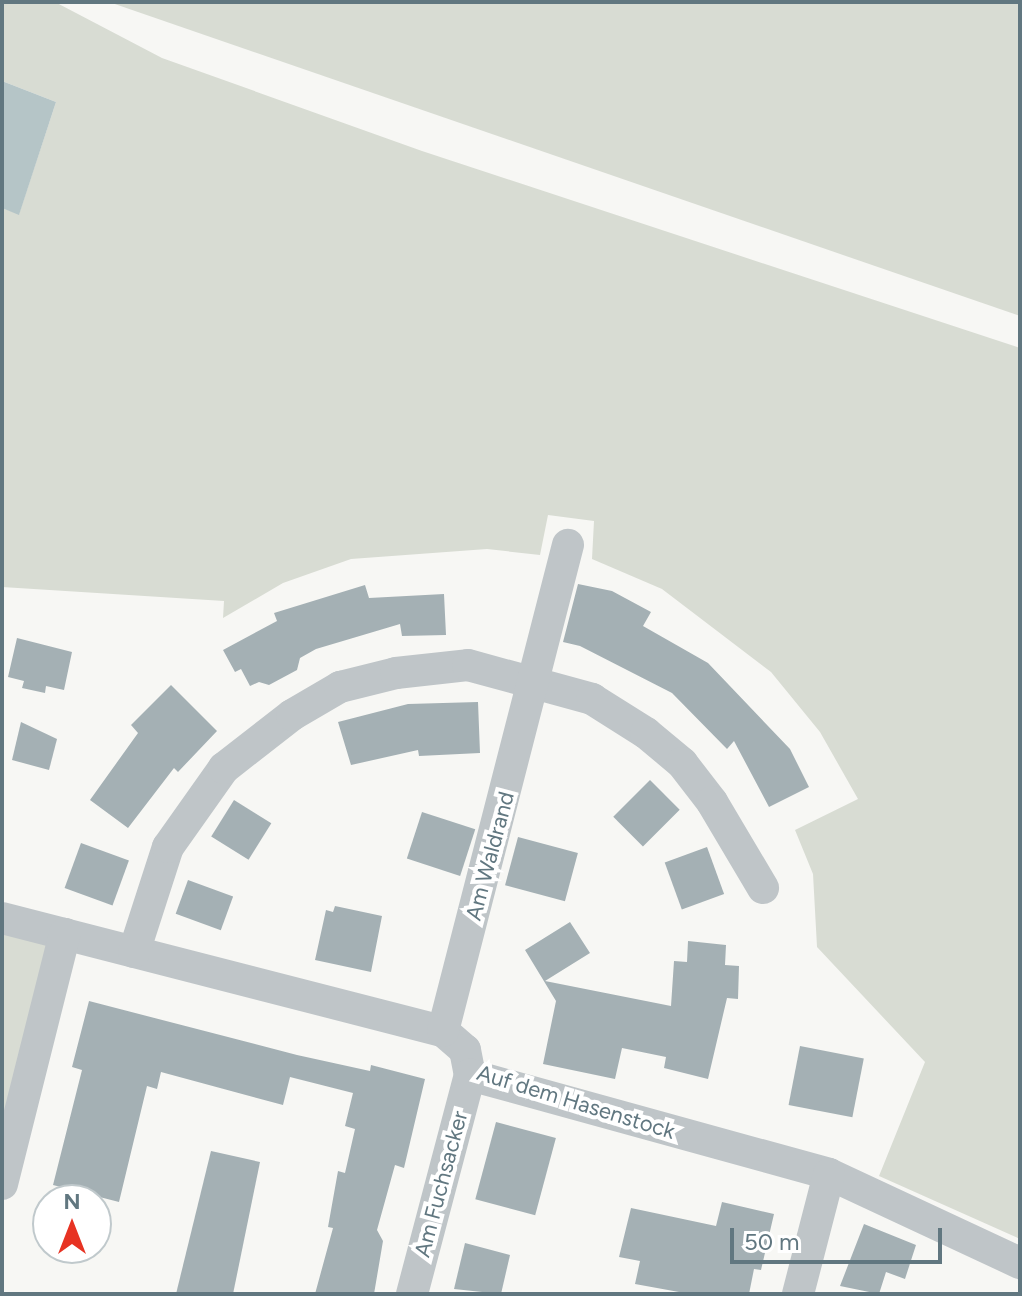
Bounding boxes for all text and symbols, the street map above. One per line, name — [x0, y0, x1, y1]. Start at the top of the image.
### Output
street label: Am Waldrand — [460, 789, 520, 923]
street label: Auf dem Hasenstock — [474, 1059, 678, 1145]
street label: Am Fuchsacker — [409, 1108, 473, 1260]
north arrow — [32, 1184, 112, 1264]
text: N — [63, 1188, 81, 1215]
scale bar — [734, 1212, 946, 1262]
text: 50 m — [744, 1227, 800, 1256]

